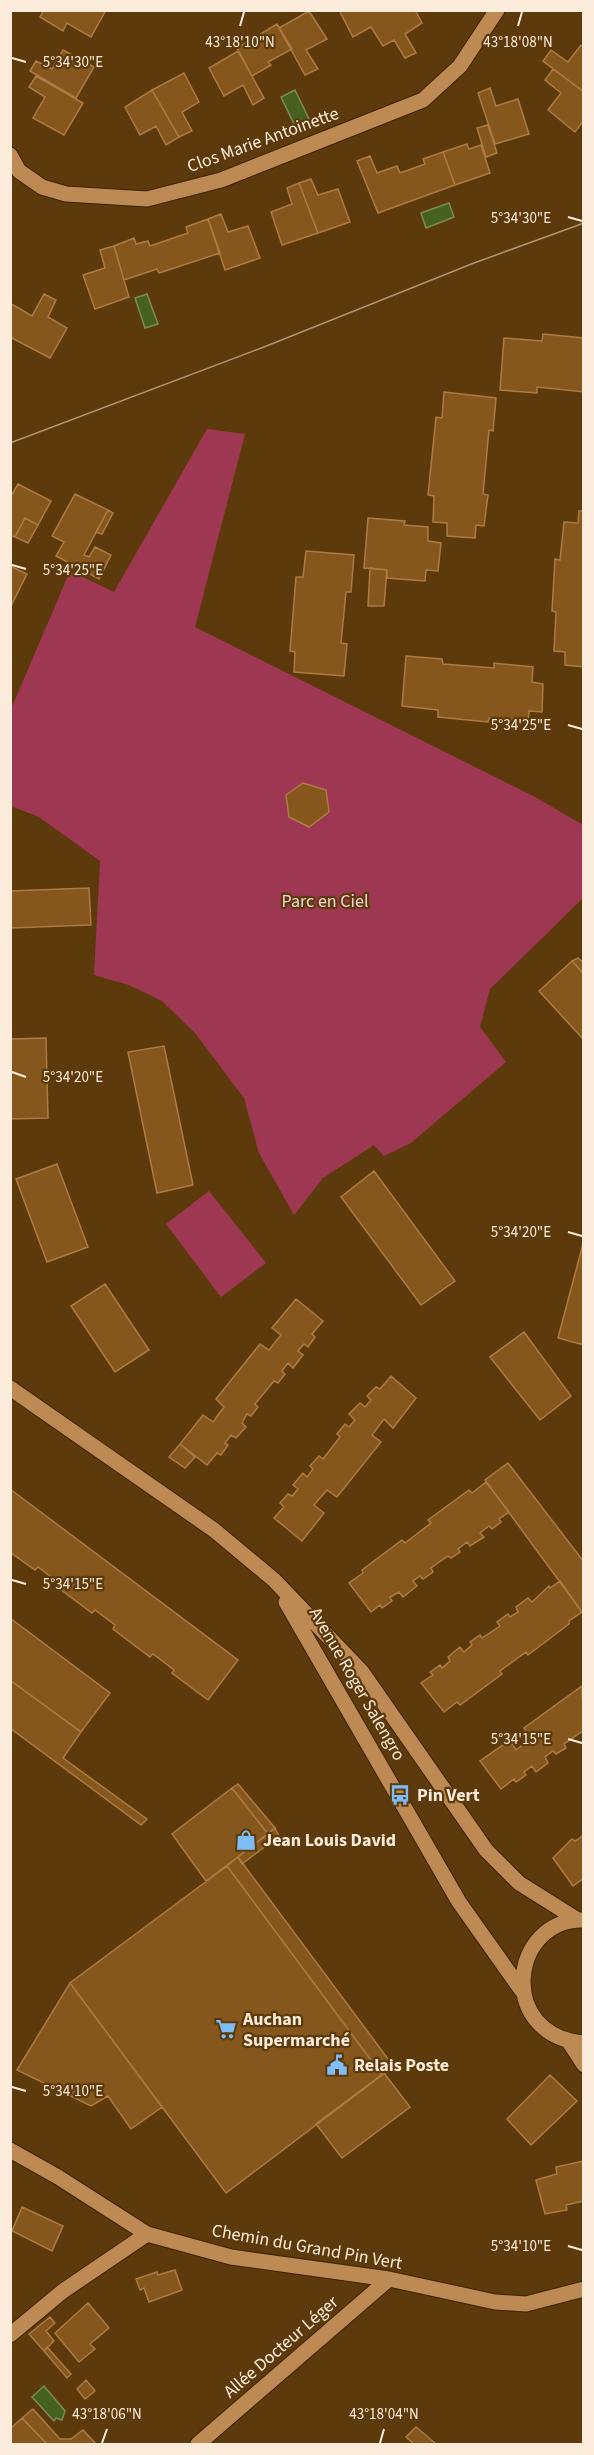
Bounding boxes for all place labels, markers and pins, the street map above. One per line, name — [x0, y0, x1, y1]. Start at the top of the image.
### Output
bus stop icon: Pin Vert — [388, 1783, 412, 1807]
place label: Pin Vert — [417, 1783, 480, 1808]
shop icon: Jean Louis David — [234, 1828, 258, 1852]
place label: Jean Louis David — [263, 1828, 396, 1853]
place label: Auchan Supermarché — [242, 2007, 350, 2053]
supermarket icon: Auchan Supermarché — [214, 2017, 238, 2041]
public building icon: Relais Poste — [325, 2053, 349, 2077]
place label: Relais Poste — [354, 2053, 449, 2078]

